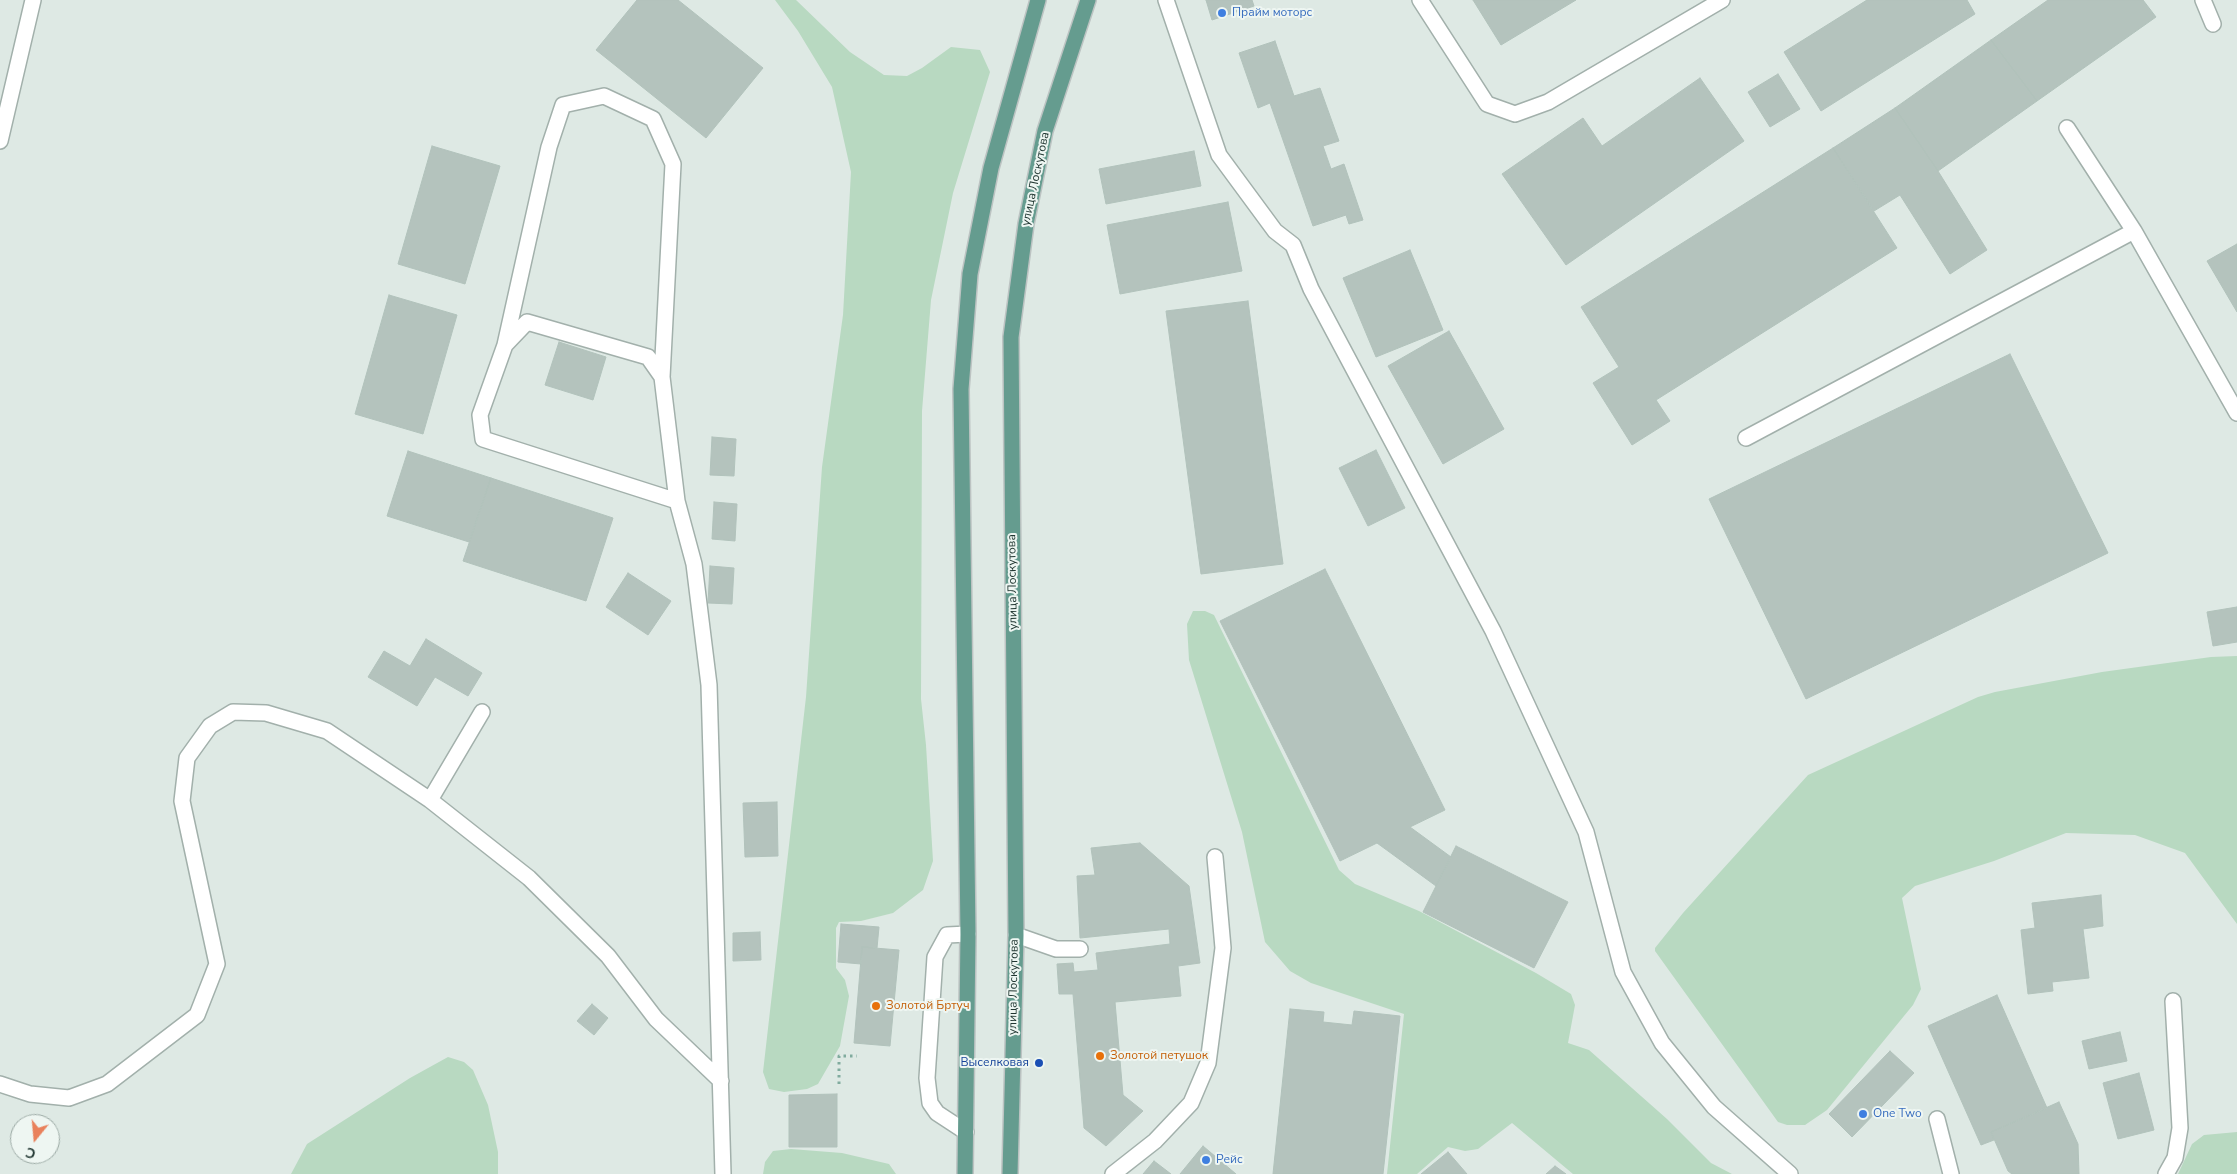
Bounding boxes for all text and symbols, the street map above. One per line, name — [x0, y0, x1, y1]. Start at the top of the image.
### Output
place label: Прайм моторс — [1232, 6, 1312, 20]
marker: Прайм моторс — [1216, 7, 1228, 19]
street label: улица Лоскутова — [1019, 131, 1053, 227]
street label: улица Лоскутова — [1005, 534, 1021, 630]
street label: улица Лоскутова — [1006, 939, 1022, 1035]
place label: Золотой Бртуч — [886, 999, 970, 1013]
marker: Золотой Бртуч — [870, 1000, 882, 1012]
place label: Золотой петушок — [1110, 1049, 1208, 1063]
marker: Золотой петушок — [1094, 1050, 1106, 1062]
place label: Выселковая — [960, 1056, 1029, 1070]
marker: Выселковая — [1033, 1057, 1045, 1069]
place label: One Two — [1873, 1107, 1922, 1121]
marker: One Two — [1857, 1108, 1869, 1120]
north arrow — [10, 1114, 60, 1164]
text: С — [23, 1142, 38, 1163]
place label: Рейс — [1216, 1153, 1243, 1167]
marker: Рейс — [1200, 1154, 1212, 1166]

